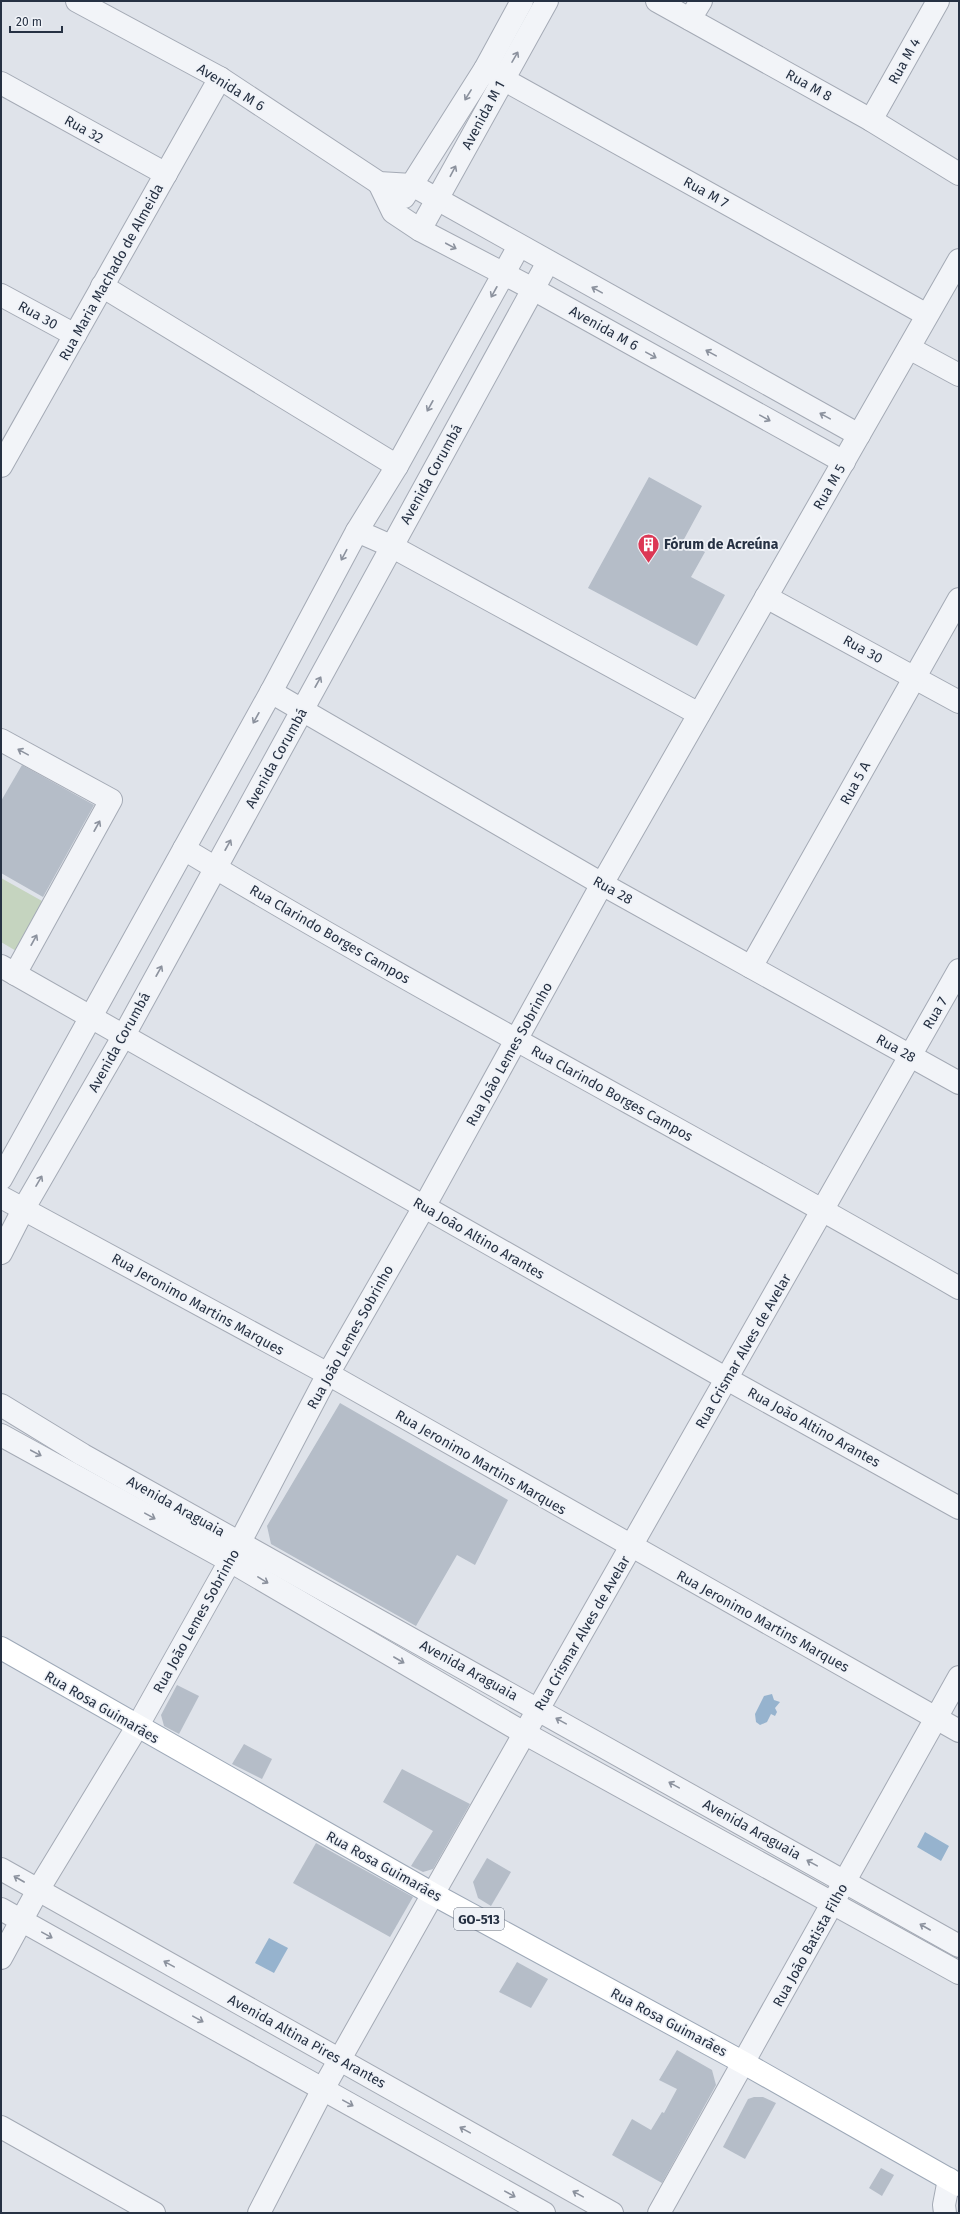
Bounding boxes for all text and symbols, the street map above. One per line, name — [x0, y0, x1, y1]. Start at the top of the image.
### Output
scale bar — [10, 8, 62, 34]
text: 20 m — [16, 15, 42, 29]
street label: Rua M 4 — [885, 35, 924, 87]
one-way arrow — [512, 51, 520, 63]
street label: Avenida M 6 — [194, 60, 268, 115]
street label: Rua M 8 — [783, 66, 835, 105]
street label: Avenida M 1 — [458, 78, 509, 152]
one-way arrow — [464, 90, 472, 101]
street label: Rua 32 — [61, 112, 106, 147]
one-way arrow — [450, 166, 457, 178]
street label: Rua M 7 — [680, 173, 731, 212]
street label: Rua Maria Machado de Almeida — [56, 181, 167, 364]
one-way arrow — [445, 243, 457, 250]
one-way arrow — [592, 285, 604, 293]
one-way arrow — [489, 286, 497, 298]
street label: Rua 30 — [15, 298, 61, 333]
street label: Avenida M 6 — [566, 302, 641, 354]
one-way arrow — [705, 348, 717, 356]
one-way arrow — [645, 351, 657, 359]
one-way arrow — [426, 400, 433, 412]
one-way arrow — [819, 411, 831, 419]
one-way arrow — [759, 415, 771, 422]
street label: Avenida Corumbá — [397, 421, 466, 527]
street label: Rua M 5 — [810, 462, 849, 513]
building icon: Fórum de Acreúna — [636, 531, 662, 564]
place label: Fórum de Acreúna — [664, 536, 779, 553]
one-way arrow — [340, 549, 348, 561]
street label: Rua 30 — [840, 632, 886, 667]
one-way arrow — [314, 676, 322, 688]
street label: Avenida Corumbá — [242, 705, 311, 811]
one-way arrow — [252, 712, 259, 724]
one-way arrow — [17, 748, 29, 755]
street label: Rua 5 A — [837, 759, 874, 808]
one-way arrow — [94, 820, 101, 832]
one-way arrow — [225, 839, 233, 851]
street label: Rua 28 — [590, 873, 636, 908]
street label: Rua Clarindo Borges Campos — [247, 882, 413, 988]
one-way arrow — [31, 934, 38, 946]
one-way arrow — [156, 965, 163, 977]
street label: Rua João Lemes Sobrinho — [463, 979, 556, 1129]
street label: Avenida Corumbá — [85, 989, 154, 1095]
street label: Rua 7 — [920, 994, 951, 1032]
street label: Rua 28 — [873, 1031, 919, 1066]
street label: Rua Clarindo Borges Campos — [528, 1042, 696, 1145]
one-way arrow — [36, 1176, 44, 1188]
street label: Rua João Altino Arantes — [410, 1194, 548, 1283]
street label: Rua Jeronimo Martins Marques — [109, 1250, 287, 1359]
street label: Rua João Lemes Sobrinho — [304, 1262, 397, 1412]
street label: Rua Crismar Alves de Avelar — [692, 1270, 795, 1432]
street label: Rua João Altino Arantes — [745, 1384, 883, 1471]
street label: Rua Jeronimo Martins Marques — [392, 1406, 570, 1519]
one-way arrow — [29, 1450, 41, 1458]
street label: Avenida Araguaia — [124, 1473, 228, 1540]
one-way arrow — [144, 1512, 156, 1520]
street label: Rua João Lemes Sobrinho — [150, 1546, 243, 1696]
street label: Rua Crismar Alves de Avelar — [531, 1552, 634, 1714]
street label: Rua Jeronimo Martins Marques — [674, 1567, 852, 1676]
one-way arrow — [257, 1576, 269, 1584]
street label: Avenida Araguaia — [417, 1637, 521, 1704]
one-way arrow — [393, 1657, 405, 1665]
street label: Rua Rosa Guimarães — [41, 1668, 162, 1747]
one-way arrow — [555, 1717, 567, 1725]
one-way arrow — [668, 1781, 680, 1789]
street label: Avenida Araguaia — [700, 1796, 804, 1863]
street label: Rua Rosa Guimarães — [323, 1828, 445, 1905]
one-way arrow — [806, 1858, 818, 1866]
one-way arrow — [13, 1874, 25, 1882]
street label: Rua João Batista Filho — [769, 1881, 851, 2010]
road number: GO-513 — [454, 1908, 504, 1930]
one-way arrow — [919, 1922, 931, 1930]
one-way arrow — [41, 1932, 53, 1939]
one-way arrow — [163, 1959, 175, 1967]
street label: Rua Rosa Guimarães — [608, 1985, 730, 2061]
street label: Avenida Altina Pires Arantes — [225, 1991, 389, 2092]
one-way arrow — [191, 2015, 203, 2023]
one-way arrow — [341, 2100, 353, 2107]
one-way arrow — [459, 2126, 471, 2134]
one-way arrow — [573, 2190, 585, 2197]
one-way arrow — [504, 2191, 516, 2198]

